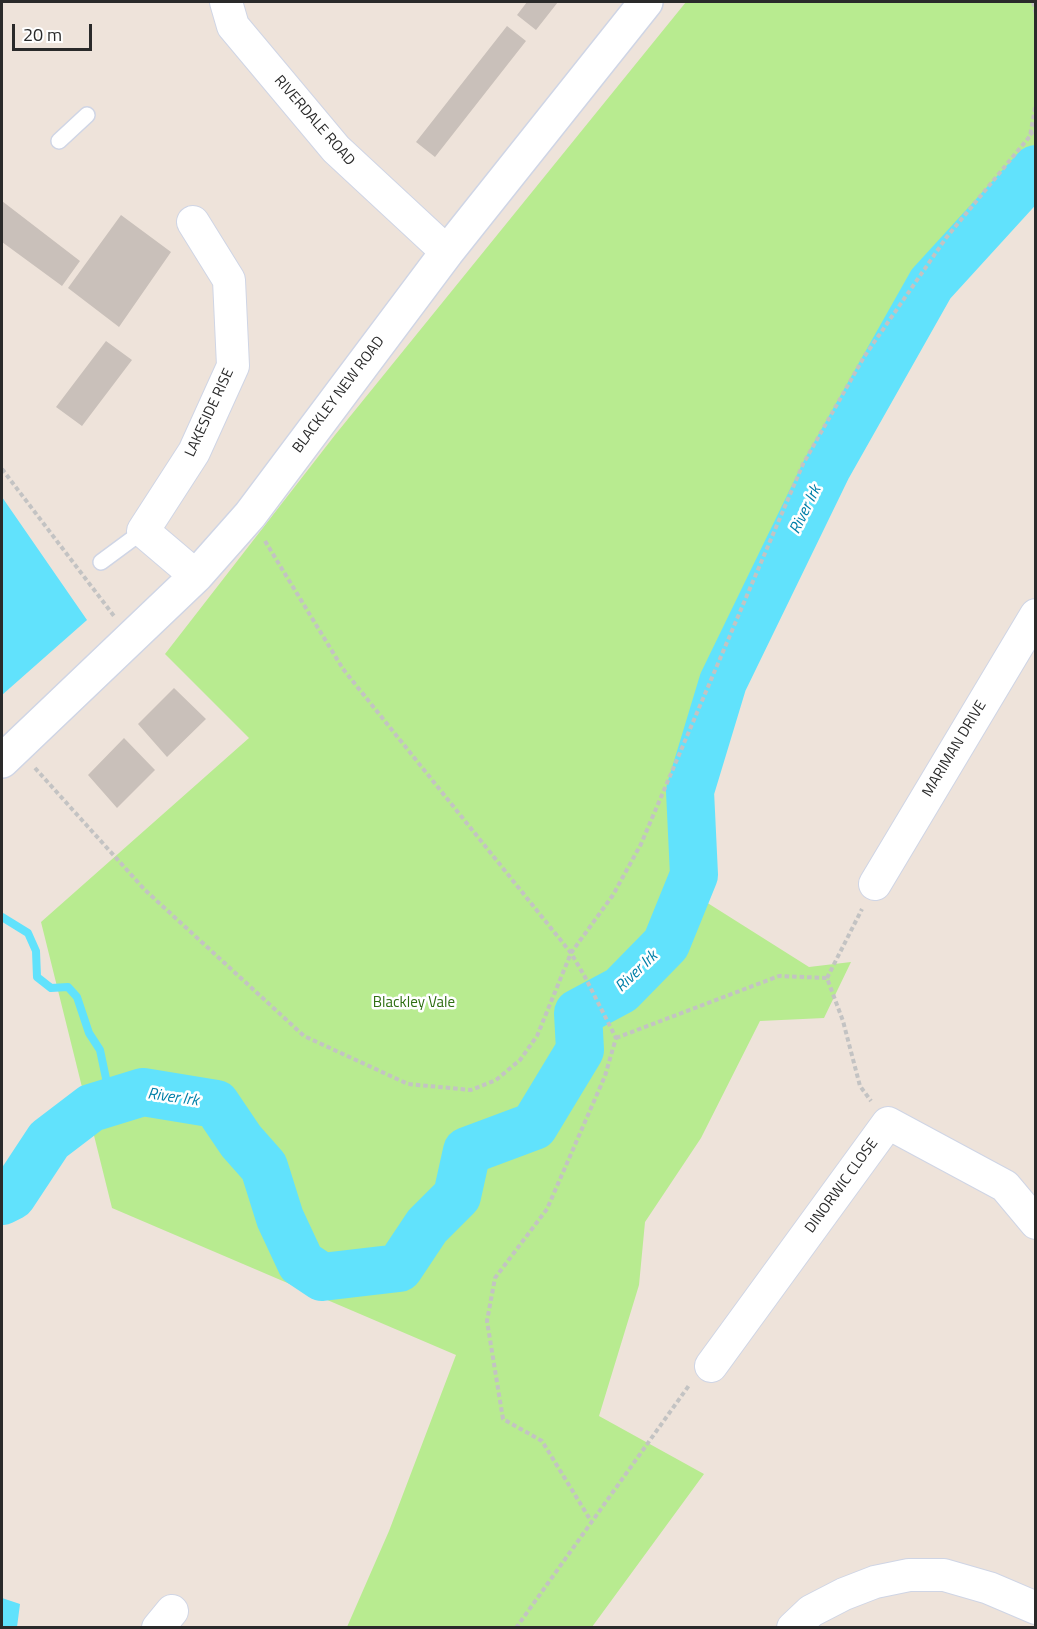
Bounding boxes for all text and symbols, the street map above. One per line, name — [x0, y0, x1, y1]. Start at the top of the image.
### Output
scale bar — [15, 12, 94, 50]
text: 20 m — [23, 21, 62, 48]
street label: RIVERDALE ROAD — [270, 72, 358, 170]
street label: BLACKLEY NEW ROAD — [289, 333, 389, 457]
street label: LAKESIDE RISE — [182, 366, 238, 460]
water label: River Irk — [786, 483, 826, 537]
street label: MARIMAN DRIVE — [919, 698, 991, 800]
water label: River Irk — [612, 947, 662, 997]
park label: Blackley Vale — [373, 994, 455, 1012]
water label: River Irk — [146, 1085, 200, 1111]
street label: DINORWIC CLOSE — [802, 1135, 882, 1237]

